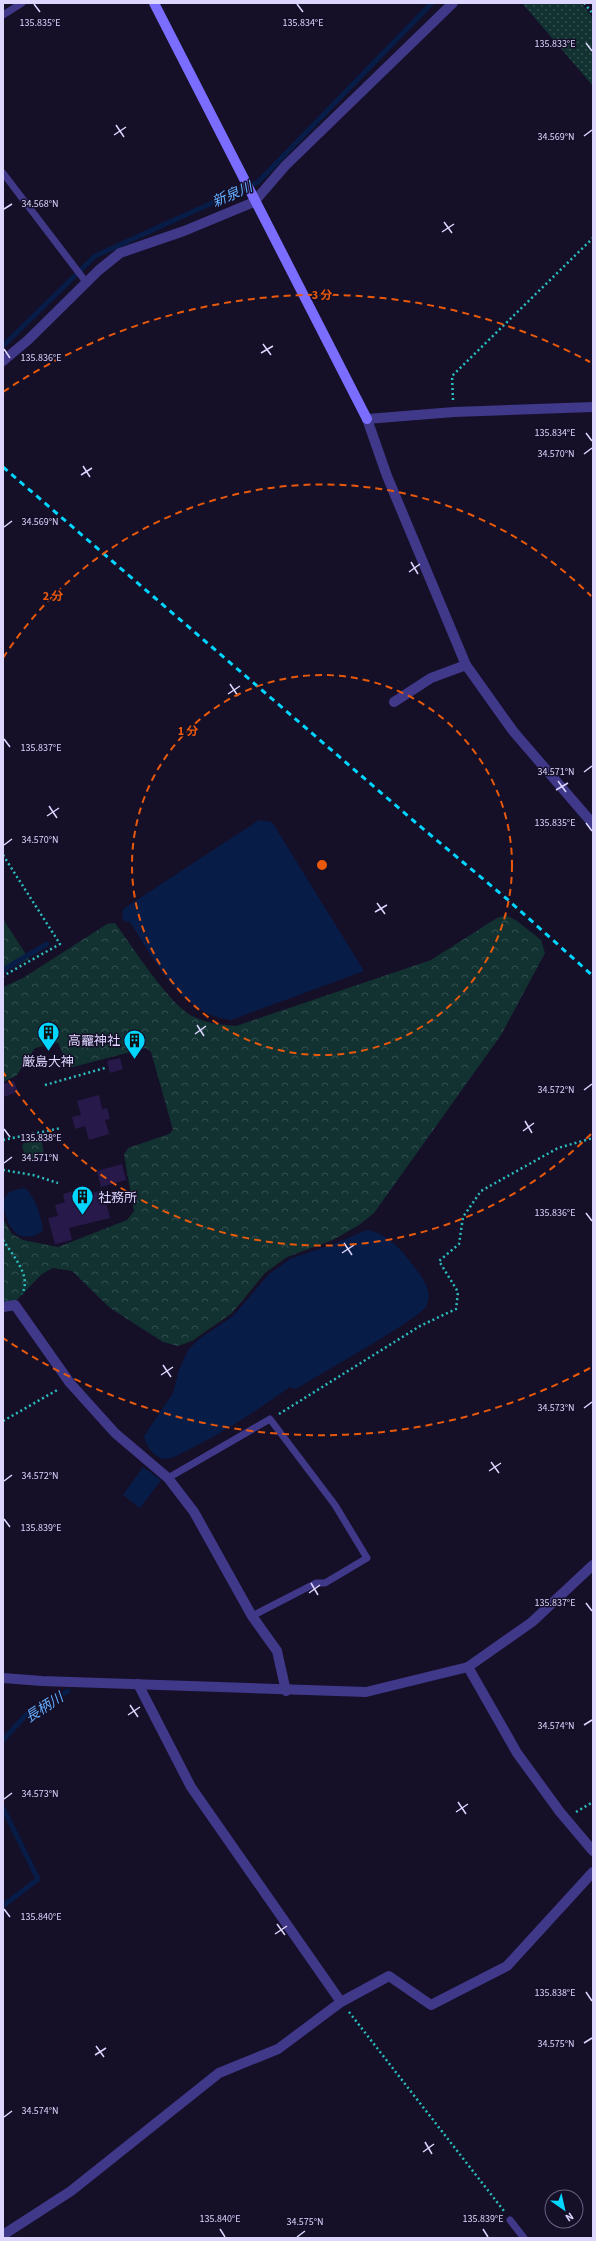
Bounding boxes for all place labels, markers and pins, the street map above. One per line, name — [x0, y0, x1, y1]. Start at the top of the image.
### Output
centre of rings — [315, 858, 329, 872]
building icon: 厳島大神 — [35, 1020, 61, 1053]
building icon: 高龗神社 — [122, 1027, 148, 1060]
place label: 高龗神社 — [68, 1032, 120, 1050]
place label: 厳島大神 — [22, 1053, 74, 1071]
building icon: 社務所 — [69, 1184, 95, 1217]
place label: 社務所 — [98, 1189, 137, 1207]

